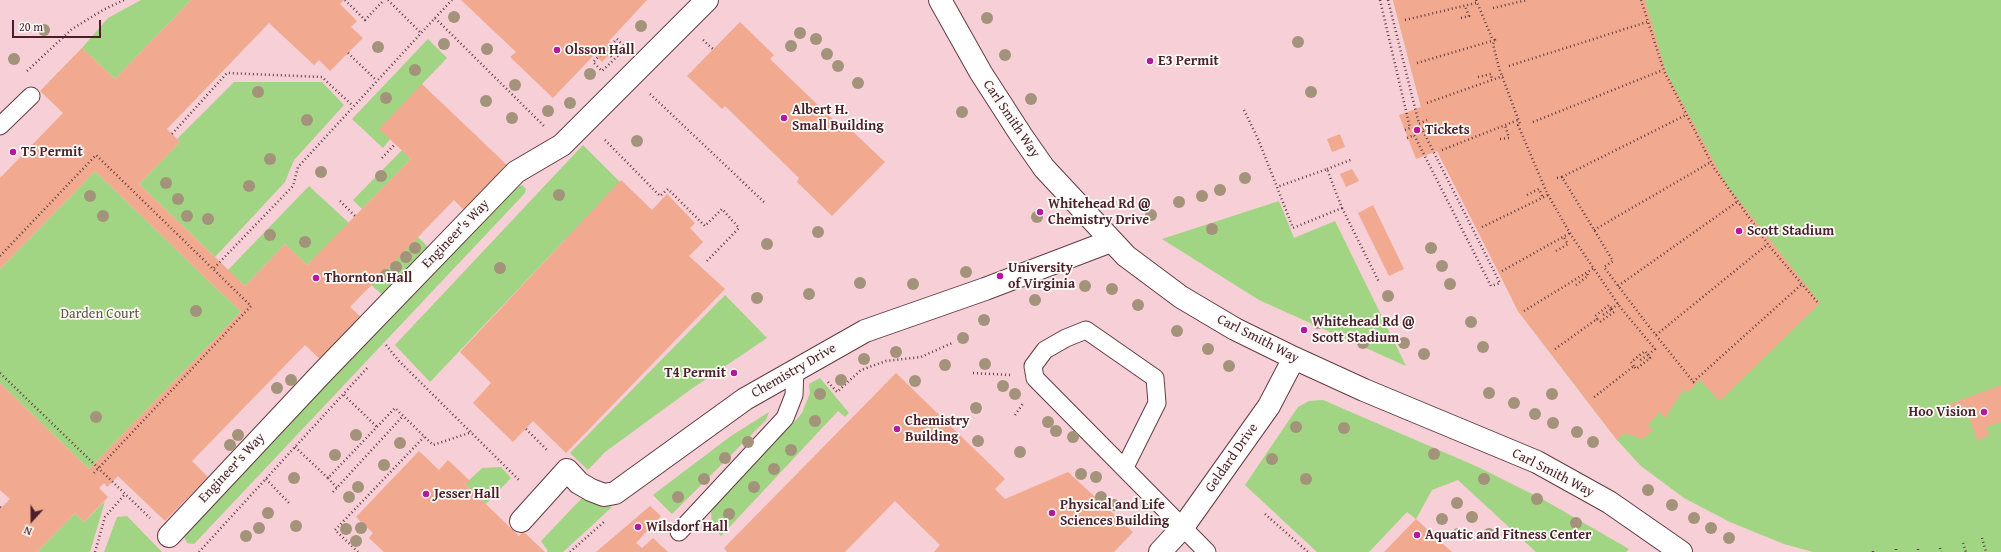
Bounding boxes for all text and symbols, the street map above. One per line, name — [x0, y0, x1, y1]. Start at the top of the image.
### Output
scale bar — [14, 12, 103, 38]
text: 20 m — [19, 18, 43, 35]
place label: Olsson Hall — [565, 42, 635, 58]
marker: Olsson Hall — [552, 45, 562, 55]
place label: E3 Permit — [1158, 53, 1219, 69]
marker: E3 Permit — [1145, 56, 1155, 66]
street label: Carl Smith Way — [979, 77, 1043, 161]
place label: Albert H. Small Building — [792, 102, 884, 134]
marker: Albert H. Small Building — [779, 113, 789, 123]
place label: Tickets — [1425, 122, 1470, 138]
marker: Tickets — [1412, 125, 1422, 135]
place label: T5 Permit — [21, 144, 83, 160]
marker: T5 Permit — [8, 147, 18, 157]
street label: Engineer's Way — [419, 196, 493, 272]
place label: Whitehead Rd @ Chemistry Drive — [1048, 196, 1151, 228]
marker: Whitehead Rd @ Chemistry Drive — [1035, 207, 1045, 217]
place label: Scott Stadium — [1747, 223, 1834, 239]
marker: Scott Stadium — [1734, 226, 1744, 236]
place label: University of Virginia — [1008, 260, 1075, 292]
place label: Thornton Hall — [324, 270, 412, 286]
marker: University of Virginia — [995, 271, 1005, 281]
marker: Thornton Hall — [311, 273, 321, 283]
park label: Darden Court — [61, 306, 139, 322]
street label: Carl Smith Way — [1214, 311, 1302, 367]
place label: Whitehead Rd @ Scott Stadium — [1312, 314, 1415, 346]
marker: Whitehead Rd @ Scott Stadium — [1299, 325, 1309, 335]
street label: Chemistry Drive — [749, 340, 839, 402]
place label: T4 Permit — [664, 365, 726, 381]
marker: T4 Permit — [729, 368, 739, 378]
place label: Hoo Vision — [1909, 404, 1976, 420]
marker: Hoo Vision — [1979, 407, 1989, 417]
place label: Chemistry Building — [905, 413, 969, 446]
street label: Geldard Drive — [1202, 420, 1262, 496]
marker: Chemistry Building — [892, 424, 902, 434]
street label: Engineer's Way — [195, 429, 269, 507]
street label: Carl Smith Way — [1509, 445, 1597, 501]
place label: Jesser Hall — [434, 486, 500, 502]
marker: Jesser Hall — [421, 489, 431, 499]
place label: Physical and Life Sciences Building — [1060, 497, 1169, 530]
north arrow — [12, 500, 52, 540]
marker: Physical and Life Sciences Building — [1047, 508, 1057, 518]
place label: Wilsdorf Hall — [646, 519, 728, 535]
text: N — [21, 522, 34, 540]
marker: Wilsdorf Hall — [633, 522, 643, 532]
place label: Aquatic and Fitness Center — [1425, 527, 1592, 543]
marker: Aquatic and Fitness Center — [1412, 530, 1422, 540]

